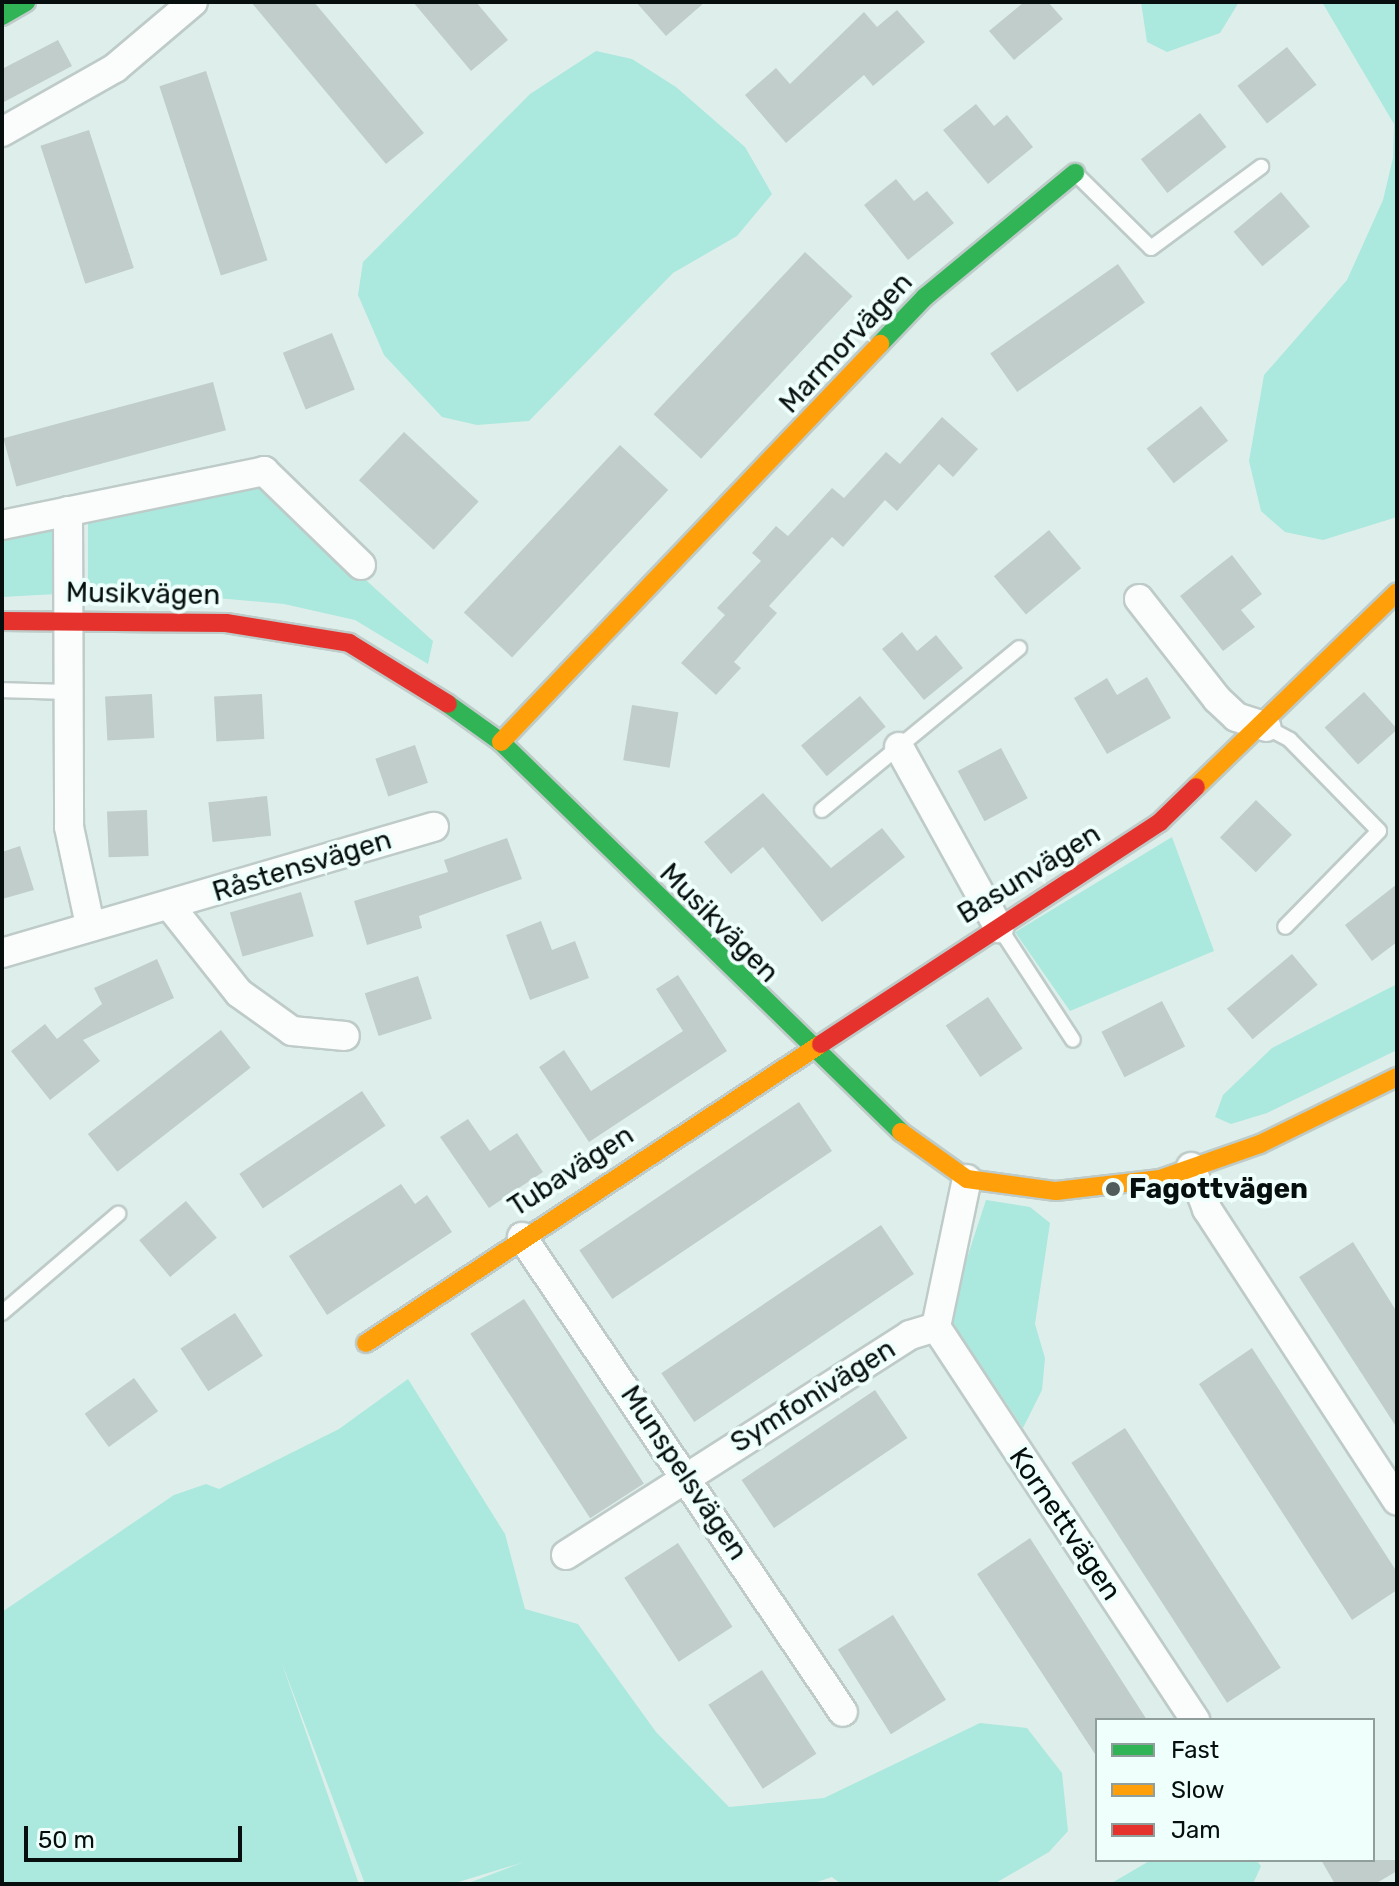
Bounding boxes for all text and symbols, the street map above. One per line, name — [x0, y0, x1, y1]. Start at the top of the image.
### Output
street label: Marmorvägen — [772, 266, 920, 420]
street label: Musikvägen — [66, 576, 220, 612]
street label: Basunvägen — [952, 817, 1106, 931]
street label: Råstensvägen — [209, 823, 395, 909]
street label: Musikvägen — [653, 857, 785, 989]
street label: Tubavägen — [502, 1118, 640, 1224]
place label: Fagottvägen — [1129, 1172, 1308, 1206]
marker: Fagottvägen — [1104, 1180, 1122, 1198]
street label: Symfonivägen — [725, 1332, 901, 1460]
street label: Munspelsvägen — [613, 1379, 755, 1567]
street label: Kornettvägen — [1002, 1441, 1128, 1607]
legend — [1095, 1718, 1375, 1862]
text: Fast — [1171, 1736, 1219, 1764]
text: Slow — [1171, 1776, 1224, 1804]
scale bar — [28, 1810, 246, 1860]
text: Jam — [1171, 1816, 1221, 1844]
text: 50 m — [38, 1826, 95, 1854]

